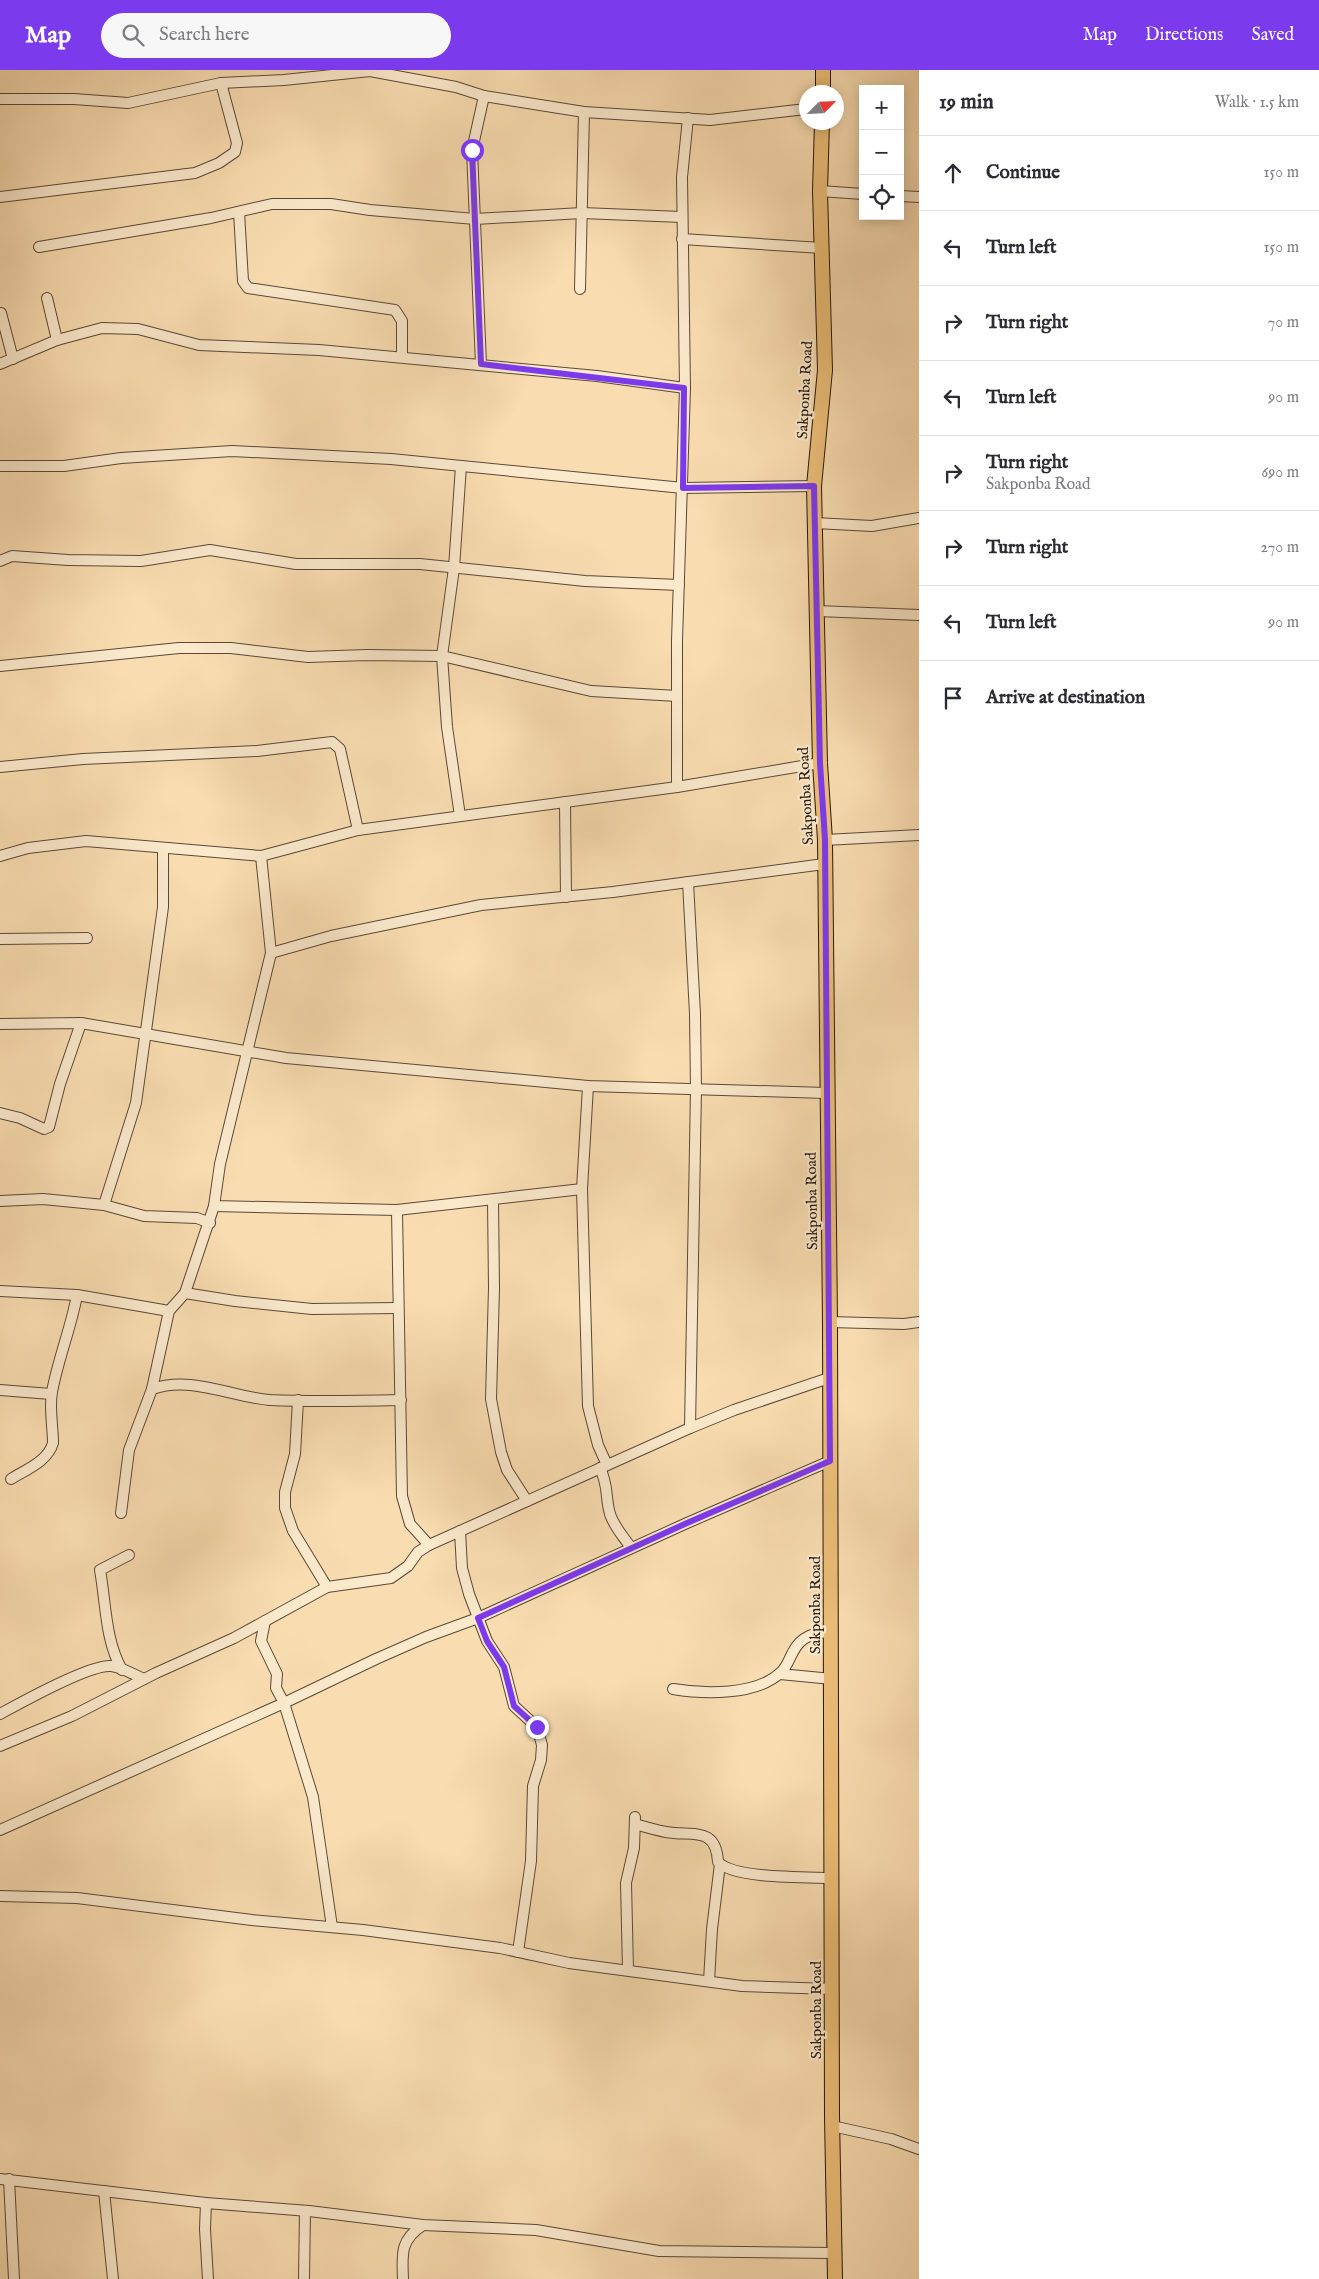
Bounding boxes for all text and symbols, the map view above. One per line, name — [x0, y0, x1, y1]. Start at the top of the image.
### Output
search box — [101, 13, 451, 58]
text: Map — [25, 20, 71, 51]
icon: search — [119, 21, 147, 49]
text: Search here — [159, 23, 250, 47]
text: Map — [1083, 24, 1117, 47]
text: Directions — [1145, 24, 1223, 47]
text: Saved — [1251, 24, 1294, 47]
north arrow — [799, 85, 844, 130]
map controls — [859, 85, 904, 220]
button: + — [859, 85, 904, 130]
text: 19 min — [939, 89, 994, 116]
text: Walk · 1.5 km — [1215, 93, 1299, 113]
button: − — [859, 130, 904, 175]
route start — [461, 139, 484, 162]
icon: ahead — [939, 159, 967, 187]
text: Continue — [986, 161, 1060, 185]
text: 150 m — [1264, 163, 1299, 183]
button: locate — [859, 175, 904, 220]
icon: left — [939, 234, 967, 262]
text: Turn left — [986, 236, 1057, 260]
text: 150 m — [1264, 238, 1299, 258]
icon: right — [939, 309, 967, 337]
text: Turn right — [986, 311, 1068, 335]
text: 70 m — [1268, 313, 1299, 333]
street label: Sakponba Road — [793, 340, 817, 439]
icon: left — [939, 384, 967, 412]
text: Turn left — [986, 386, 1057, 410]
text: 90 m — [1268, 388, 1299, 408]
text: Turn right — [986, 451, 1068, 475]
icon: right — [939, 459, 967, 487]
text: 690 m — [1262, 463, 1299, 483]
text: Sakponba Road — [986, 475, 1091, 495]
icon: right — [939, 534, 967, 562]
text: Turn right — [986, 536, 1068, 560]
text: 270 m — [1260, 538, 1299, 558]
icon: left — [939, 609, 967, 637]
text: Turn left — [986, 611, 1057, 635]
text: 90 m — [1268, 613, 1299, 633]
icon: arrive — [939, 684, 967, 712]
text: Arrive at destination — [986, 686, 1145, 710]
street label: Sakponba Road — [794, 746, 818, 845]
street label: Sakponba Road — [802, 1151, 822, 1250]
street label: Sakponba Road — [806, 1555, 825, 1654]
route end — [526, 1716, 549, 1739]
street label: Sakponba Road — [807, 1960, 826, 2059]

